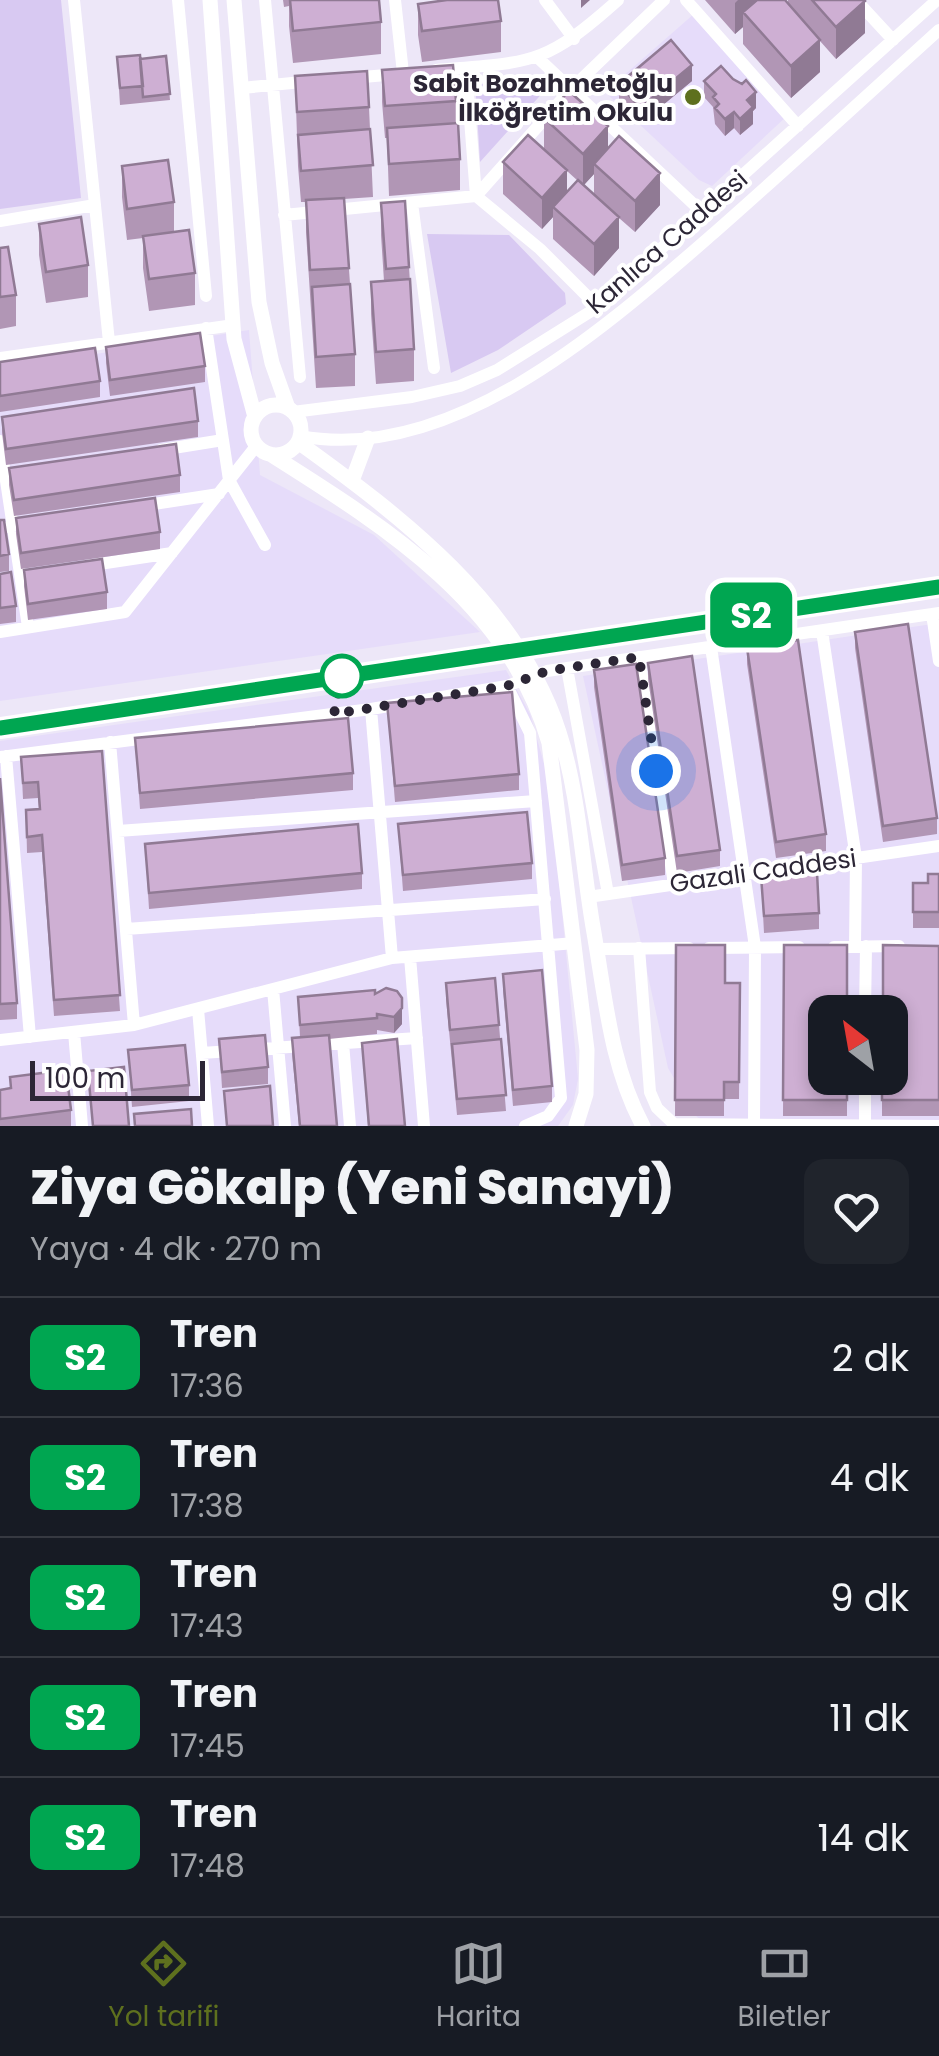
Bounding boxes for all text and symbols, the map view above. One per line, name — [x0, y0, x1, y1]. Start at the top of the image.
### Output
place label: Sabit Bozahmetoğlu İlköğretim Okulu — [413, 66, 673, 130]
marker: Sabit Bozahmetoğlu İlköğretim Okulu — [682, 86, 704, 108]
street label: Kanlıca Caddesi — [579, 162, 755, 322]
line badge: S2 — [706, 582, 796, 648]
text: S2 — [730, 591, 772, 640]
unlabelled marker — [321, 655, 363, 697]
your location — [631, 746, 681, 796]
street label: Gazali Caddesi — [667, 841, 859, 901]
north arrow — [808, 995, 908, 1095]
map controls — [808, 995, 908, 1095]
scale bar — [30, 1056, 205, 1100]
text: 100 m — [45, 1059, 125, 1098]
text: Ziya Gökalp (Yeni Sanayi) — [30, 1154, 674, 1221]
button: heart — [804, 1159, 909, 1264]
text: Yaya · 4 dk · 270 m — [30, 1226, 322, 1271]
text: Tren — [170, 1307, 258, 1360]
text: 2 dk — [832, 1331, 909, 1384]
text: S2 — [64, 1333, 106, 1382]
text: 17:36 — [170, 1363, 244, 1408]
text: Tren — [170, 1427, 258, 1480]
text: 4 dk — [830, 1451, 909, 1504]
text: S2 — [64, 1453, 106, 1502]
text: 17:38 — [170, 1483, 244, 1528]
text: Tren — [170, 1547, 258, 1600]
text: 9 dk — [830, 1571, 909, 1624]
text: S2 — [64, 1573, 106, 1622]
text: 17:43 — [170, 1603, 244, 1648]
text: Tren — [170, 1667, 258, 1720]
text: 11 dk — [829, 1691, 909, 1744]
text: S2 — [64, 1693, 106, 1742]
text: 17:45 — [170, 1723, 245, 1768]
text: Tren — [170, 1787, 258, 1840]
text: 14 dk — [818, 1811, 909, 1864]
text: S2 — [64, 1813, 106, 1862]
text: 17:48 — [170, 1843, 245, 1888]
tab: Yol tarifi — [108, 1936, 220, 2038]
tab: Harita — [436, 1936, 521, 2038]
tab: Biletler — [737, 1936, 831, 2038]

